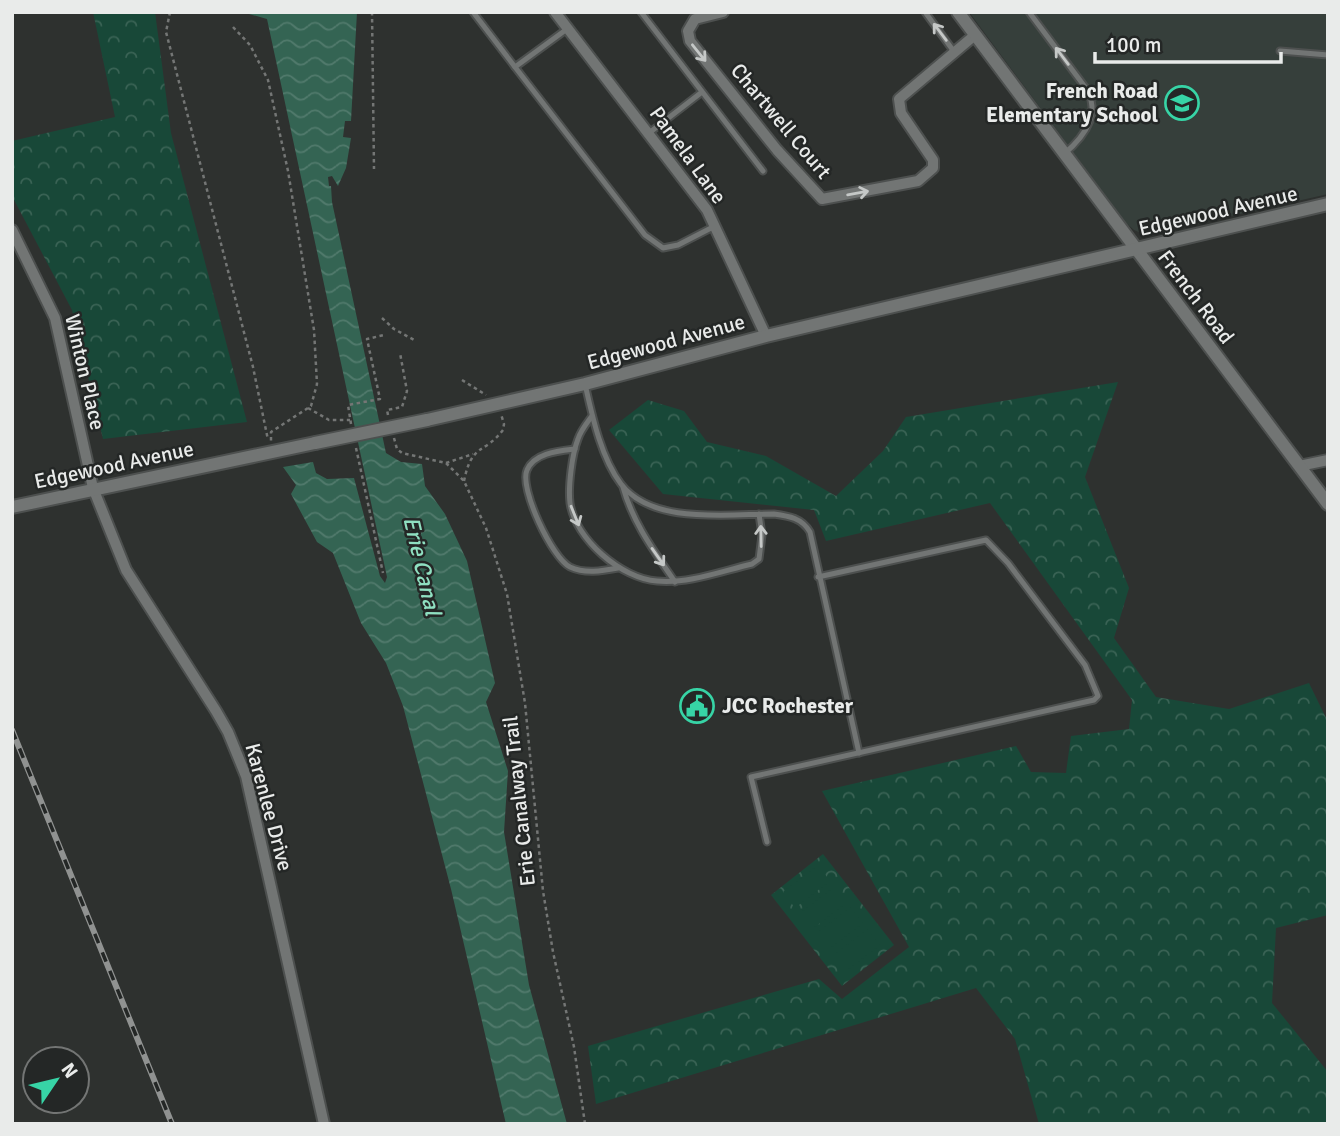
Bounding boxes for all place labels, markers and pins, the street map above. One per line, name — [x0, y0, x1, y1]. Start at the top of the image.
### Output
place label: French Road Elementary School — [986, 78, 1158, 128]
school or university icon: French Road Elementary School — [1163, 84, 1201, 122]
public building icon: JCC Rochester — [678, 687, 716, 725]
place label: JCC Rochester — [722, 693, 854, 719]

